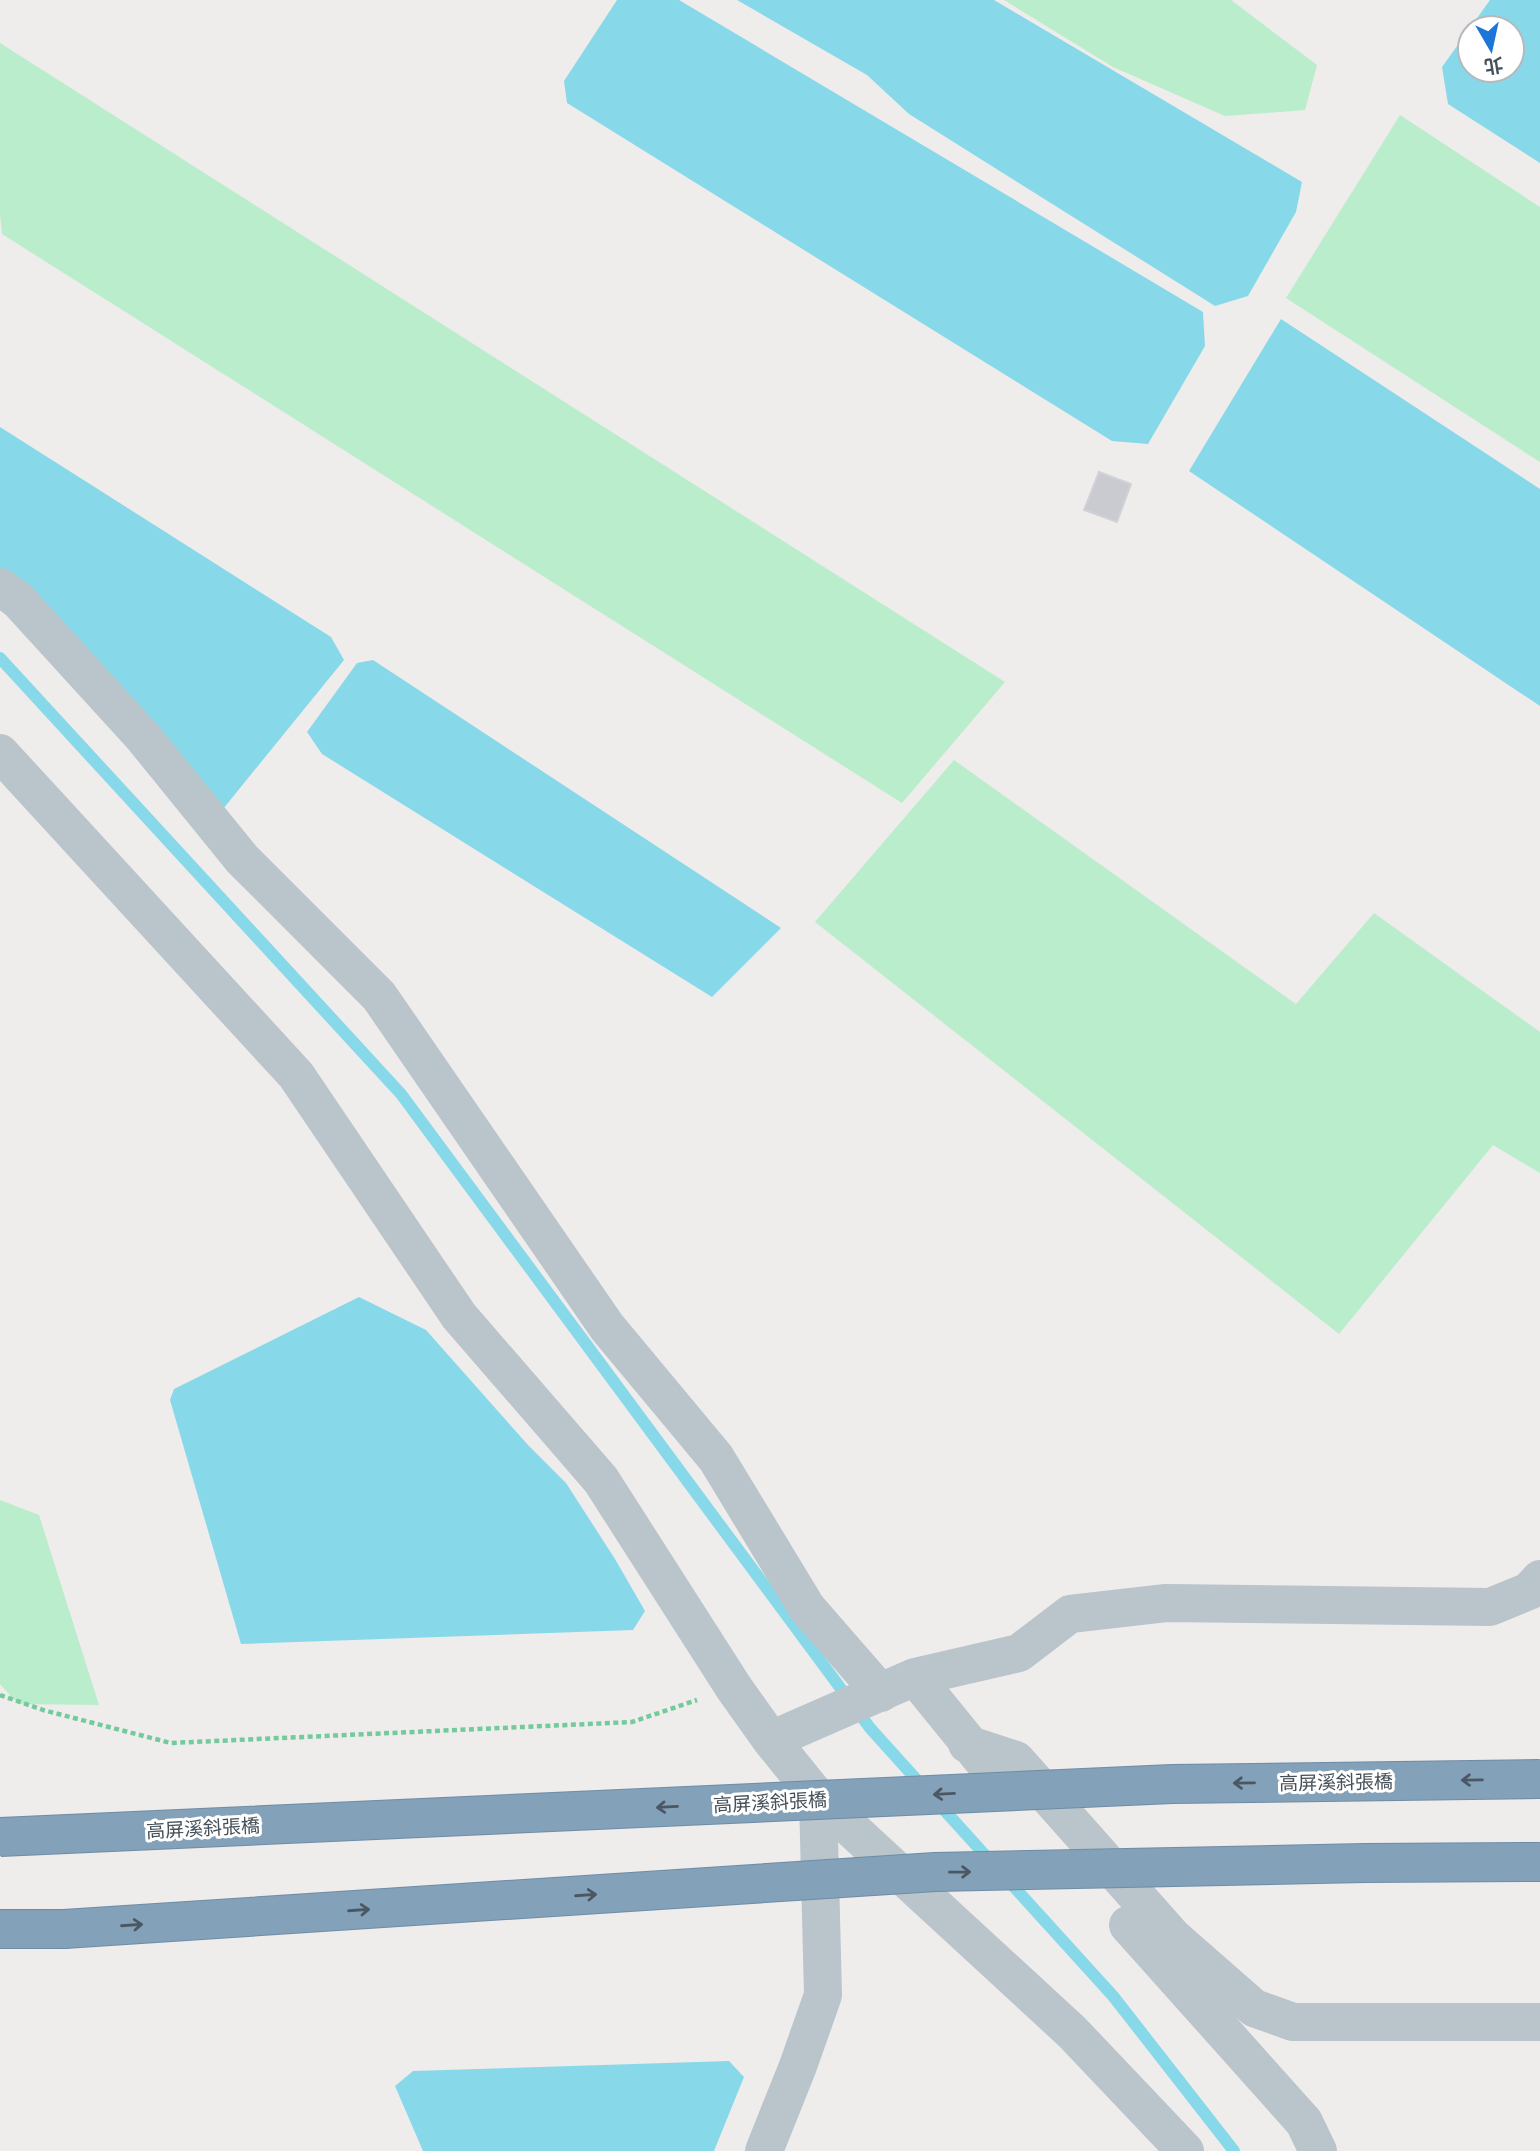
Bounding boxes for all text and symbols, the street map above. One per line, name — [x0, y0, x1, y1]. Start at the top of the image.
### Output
north arrow — [1456, 14, 1526, 84]
text: 北 — [1482, 52, 1505, 78]
street label: 高屏溪斜張橋 — [1279, 1770, 1393, 1795]
one-way arrow — [1461, 1773, 1484, 1787]
one-way arrow — [1233, 1776, 1256, 1790]
street label: 高屏溪斜張橋 — [712, 1788, 828, 1817]
one-way arrow — [932, 1788, 955, 1801]
one-way arrow — [656, 1800, 679, 1813]
street label: 高屏溪斜張橋 — [145, 1814, 261, 1843]
one-way arrow — [948, 1865, 971, 1879]
one-way arrow — [574, 1888, 597, 1901]
one-way arrow — [347, 1903, 370, 1916]
one-way arrow — [120, 1918, 143, 1931]

